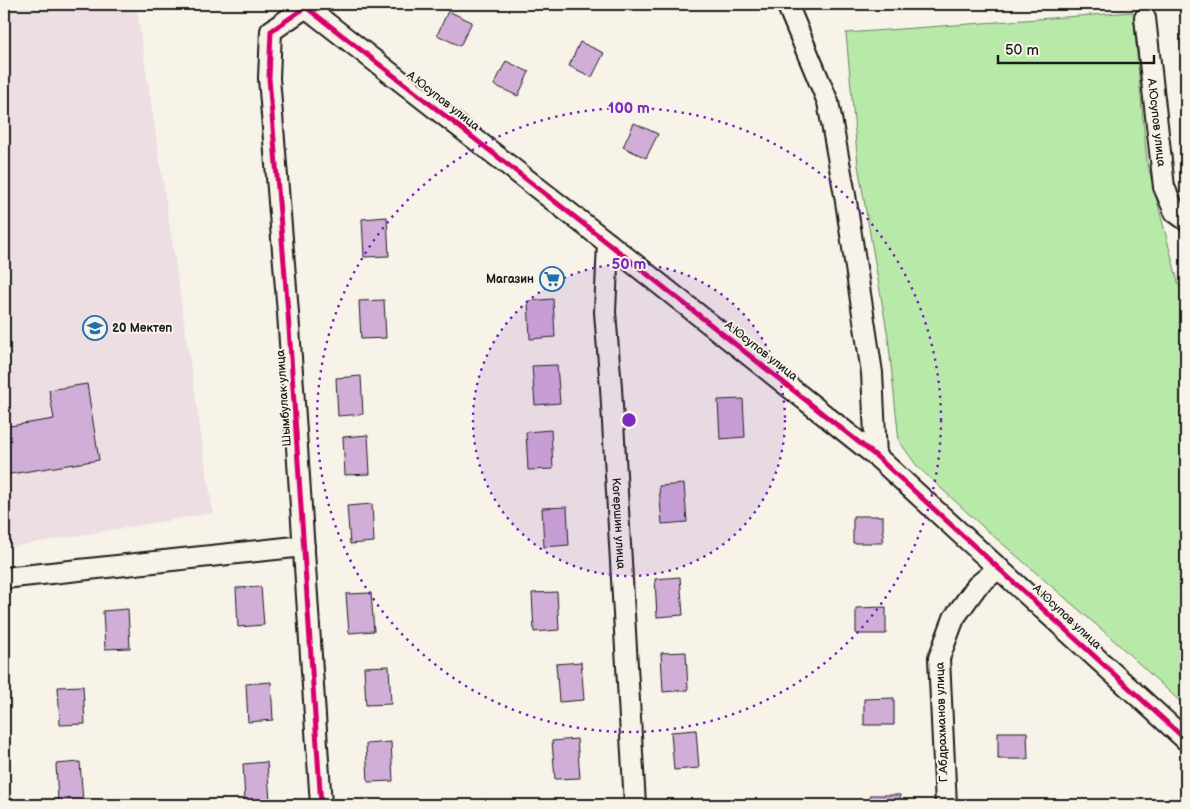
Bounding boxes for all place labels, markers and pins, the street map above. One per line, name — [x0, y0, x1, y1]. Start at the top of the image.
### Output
supermarket icon: Магазин — [539, 266, 565, 292]
place label: Магазин — [486, 272, 534, 287]
school or university icon: 20 Мектеп — [82, 315, 108, 341]
place label: 20 Мектеп — [112, 321, 172, 336]
centre of rings — [620, 411, 638, 429]

